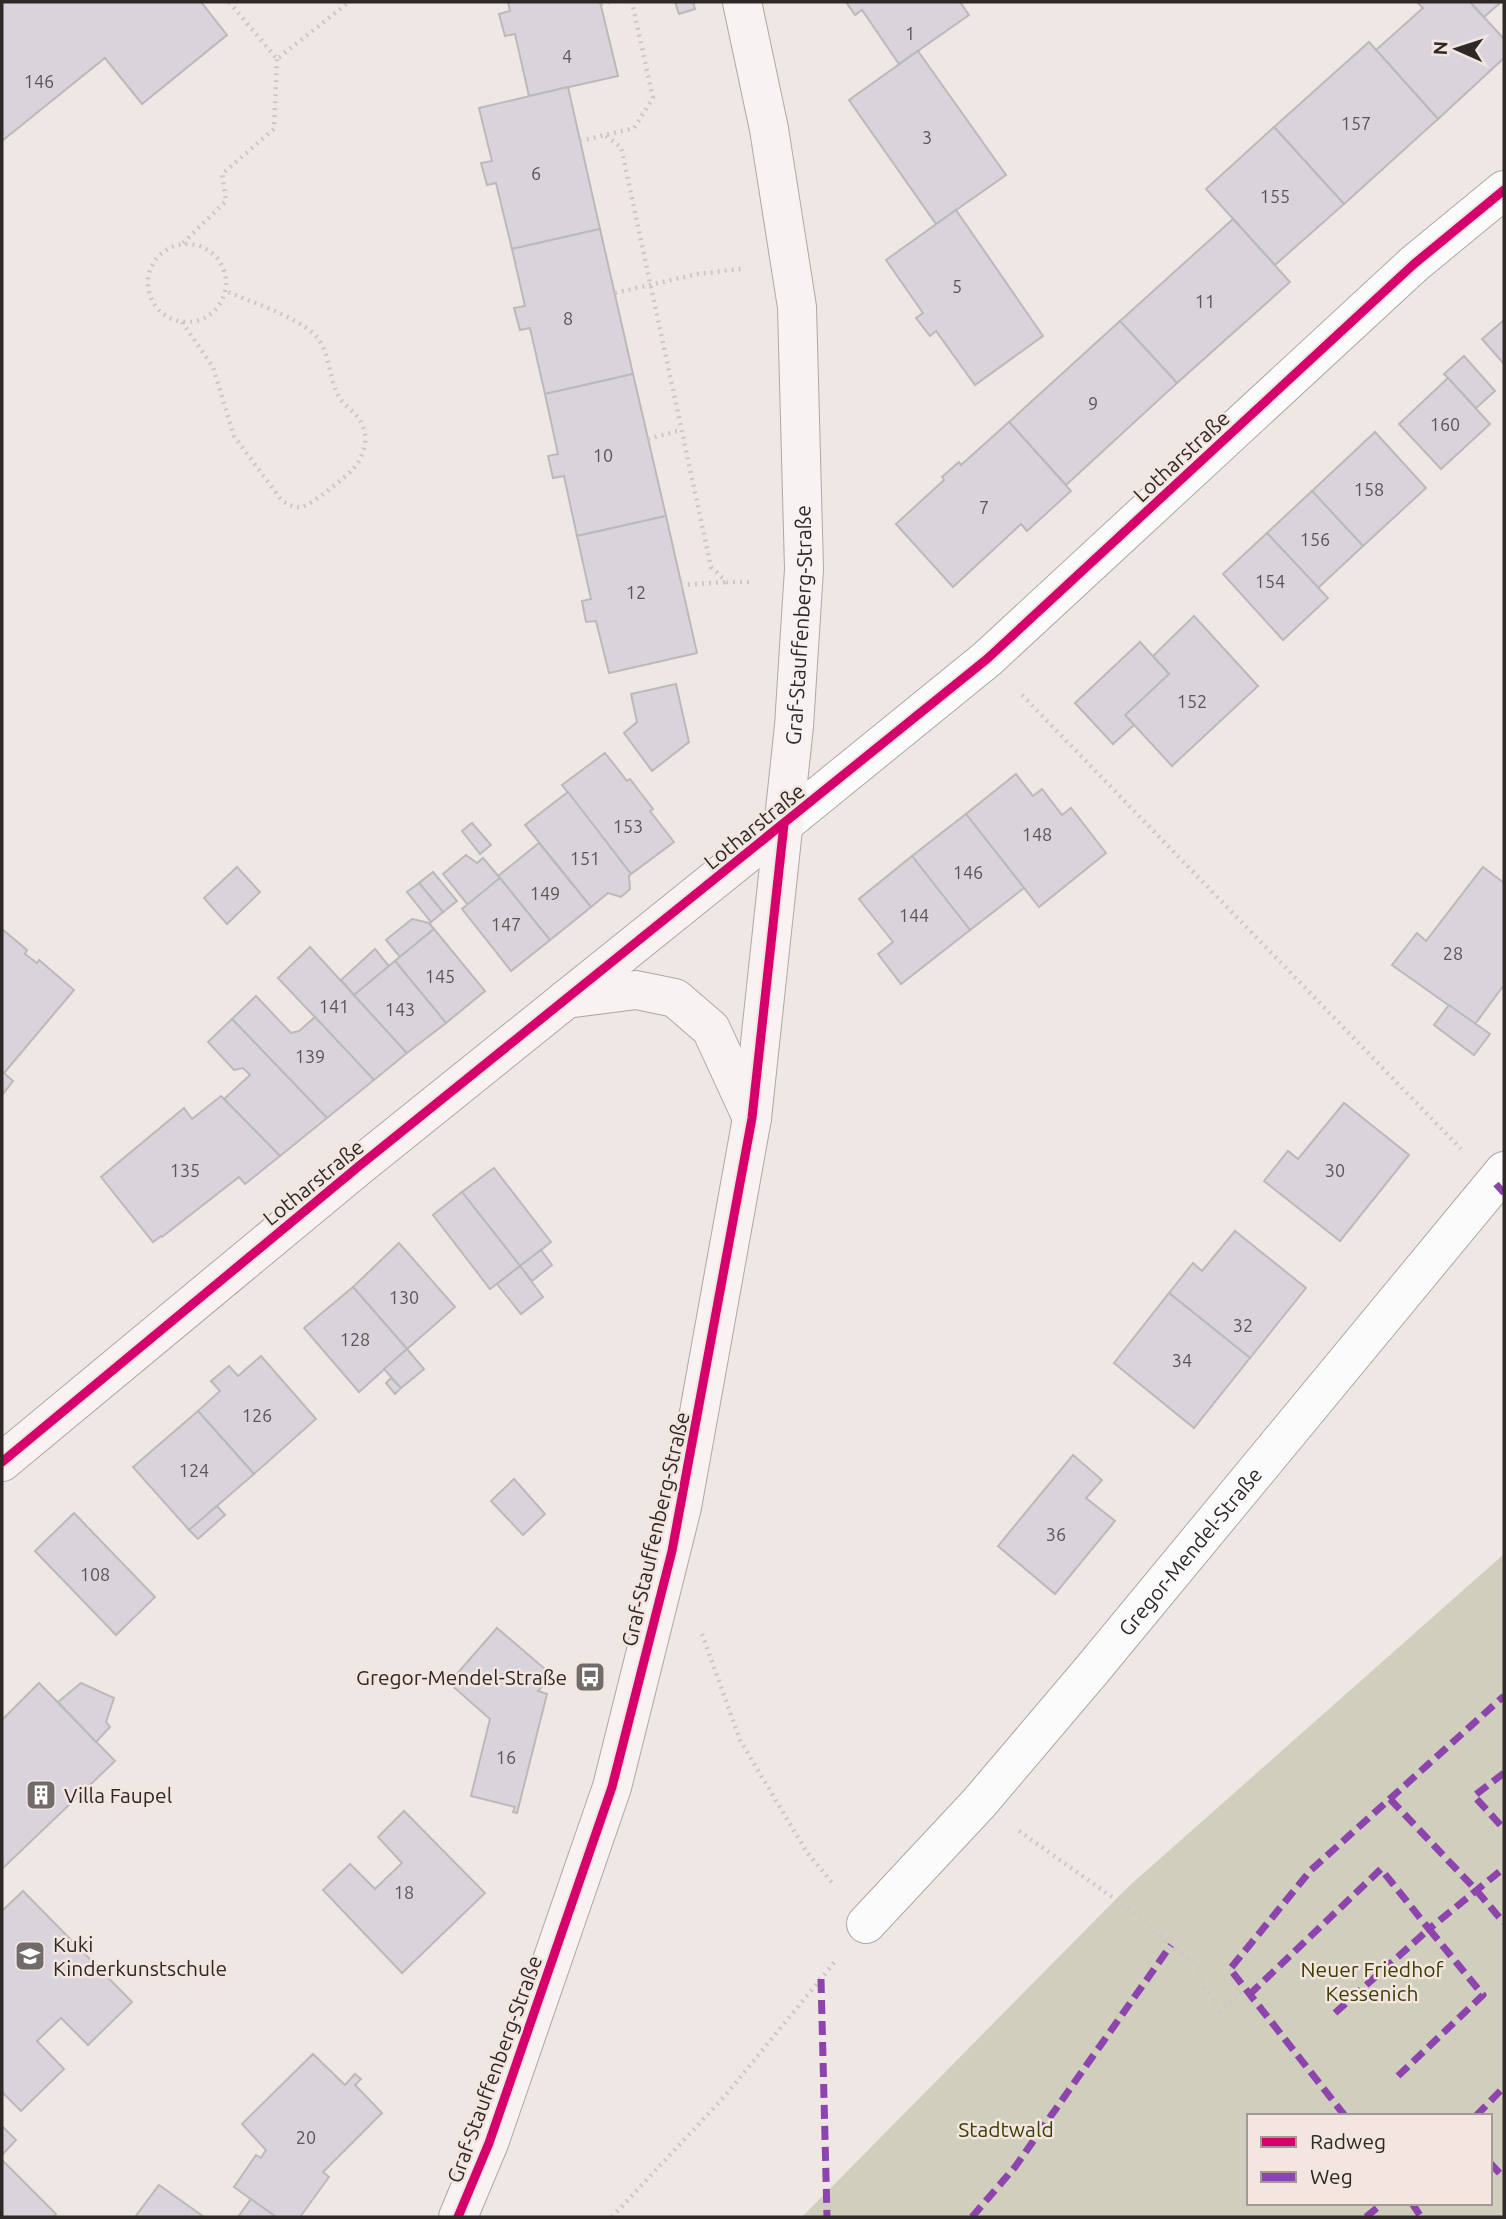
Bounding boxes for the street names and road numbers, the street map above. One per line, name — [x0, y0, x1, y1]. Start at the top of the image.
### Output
street label: Lotharstraße — [1128, 406, 1234, 506]
street label: Graf-Stauffenberg-Straße — [780, 505, 816, 746]
street label: Lotharstraße — [699, 778, 809, 874]
street label: Lotharstraße — [258, 1134, 368, 1230]
street label: Graf-Stauffenberg-Straße — [616, 1409, 694, 1649]
street label: Gregor-Mendel-Straße — [1113, 1462, 1266, 1640]
street label: Graf-Stauffenberg-Straße — [442, 1952, 546, 2186]

